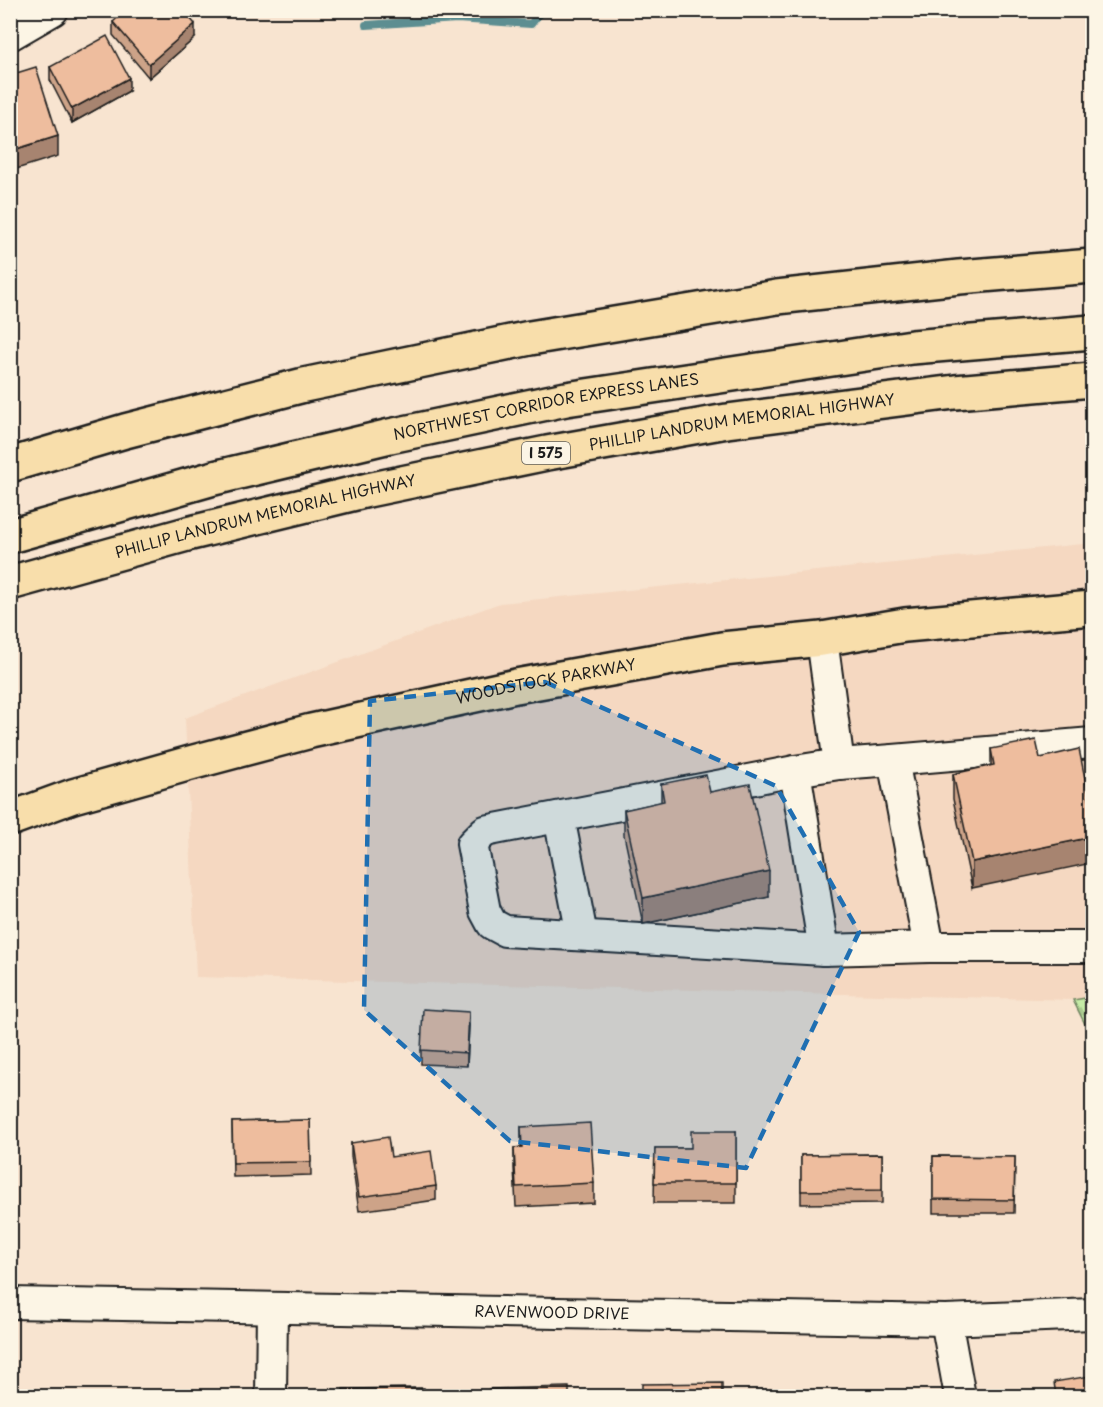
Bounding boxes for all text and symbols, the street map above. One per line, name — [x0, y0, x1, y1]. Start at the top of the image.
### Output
street label: NORTHWEST CORRIDOR EXPRESS LANES — [391, 366, 700, 445]
street label: PHILLIP LANDRUM MEMORIAL HIGHWAY — [587, 387, 896, 455]
road number: I 575 — [522, 442, 570, 464]
street label: PHILLIP LANDRUM MEMORIAL HIGHWAY — [112, 467, 418, 563]
street label: WOODSTOCK PARKWAY — [454, 652, 638, 709]
street label: RAVENWOOD DRIVE — [474, 1298, 630, 1324]

